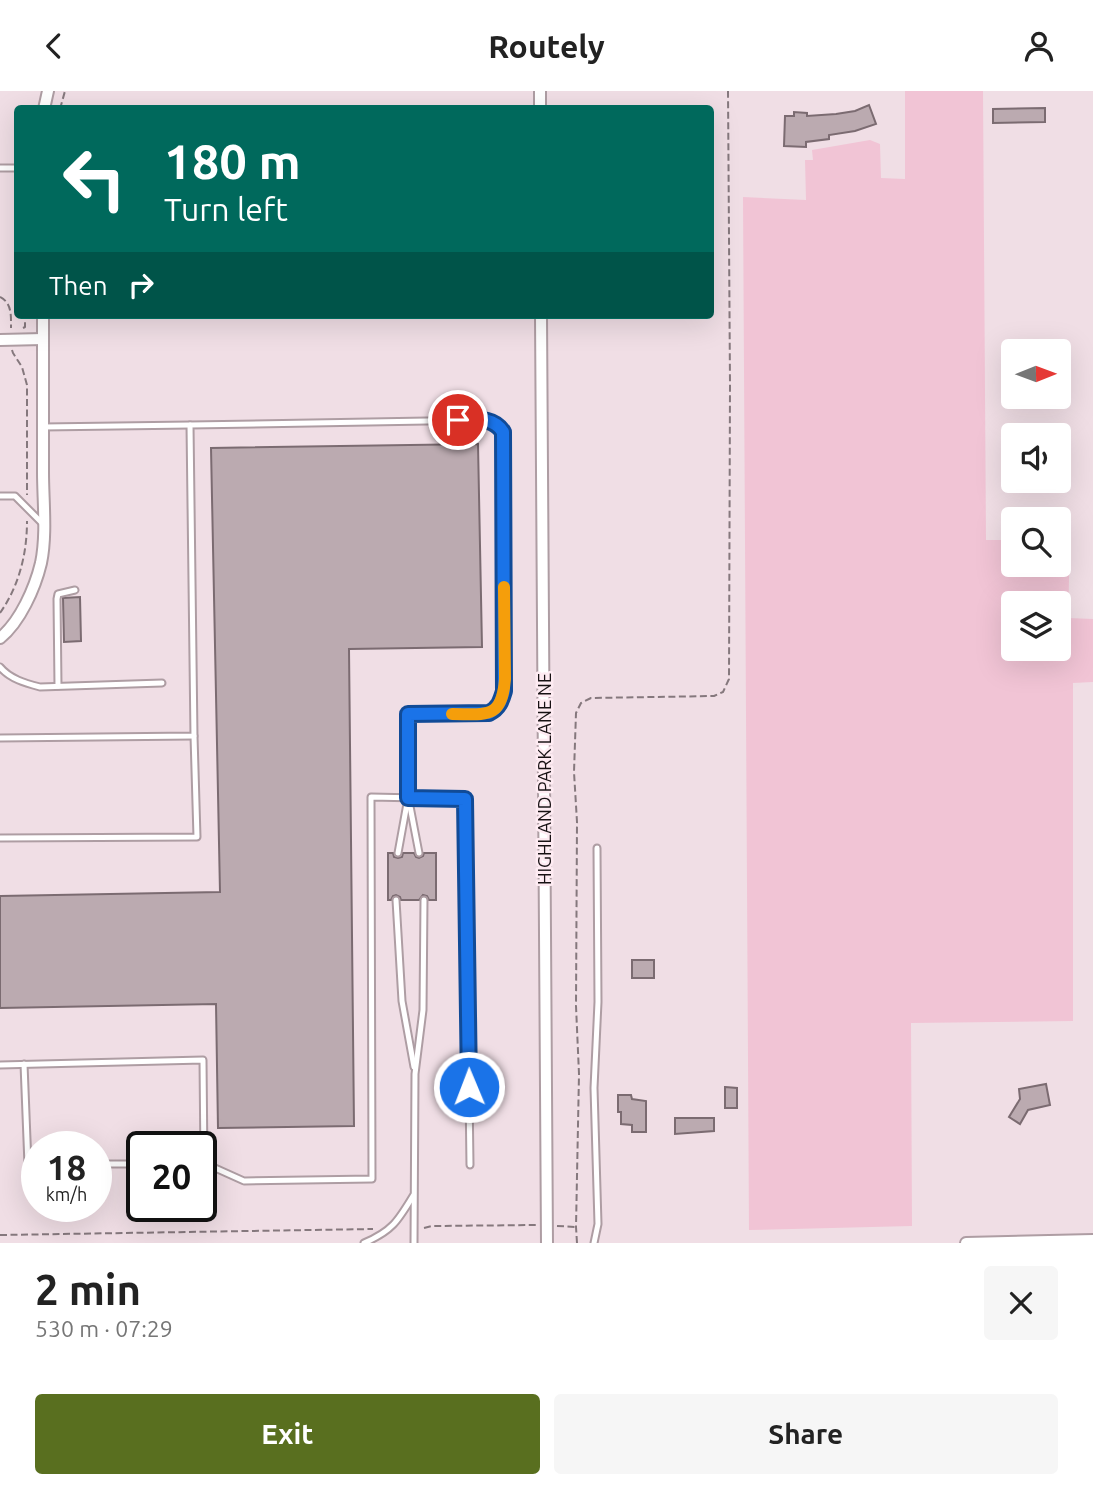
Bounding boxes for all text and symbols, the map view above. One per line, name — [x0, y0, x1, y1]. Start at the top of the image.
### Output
icon: back — [35, 27, 73, 65]
icon: person — [1020, 27, 1058, 65]
text: Routely — [488, 28, 605, 64]
icon: left — [49, 133, 140, 224]
text: 180 m — [164, 133, 301, 188]
text: Turn left — [164, 191, 288, 227]
icon: right — [122, 266, 160, 304]
text: Then — [49, 271, 108, 300]
north arrow — [1001, 339, 1071, 409]
map controls — [1001, 339, 1071, 661]
pin — [428, 390, 488, 450]
icon: arrive — [439, 401, 477, 439]
button: sound — [1001, 423, 1071, 493]
button: search — [1001, 507, 1071, 577]
button: layers — [1001, 591, 1071, 661]
street label: HIGHLAND PARK LANE NE — [534, 673, 554, 885]
position arrow — [432, 1050, 506, 1124]
speed limit sign: 20 — [126, 1131, 217, 1222]
text: 18 — [47, 1147, 86, 1187]
text: km/h — [46, 1184, 87, 1204]
text: 2 min — [35, 1266, 141, 1313]
button: close — [984, 1266, 1058, 1340]
text: 530 m · 07:29 — [35, 1316, 173, 1341]
button: Exit — [35, 1394, 540, 1474]
button: Share — [554, 1394, 1058, 1474]

